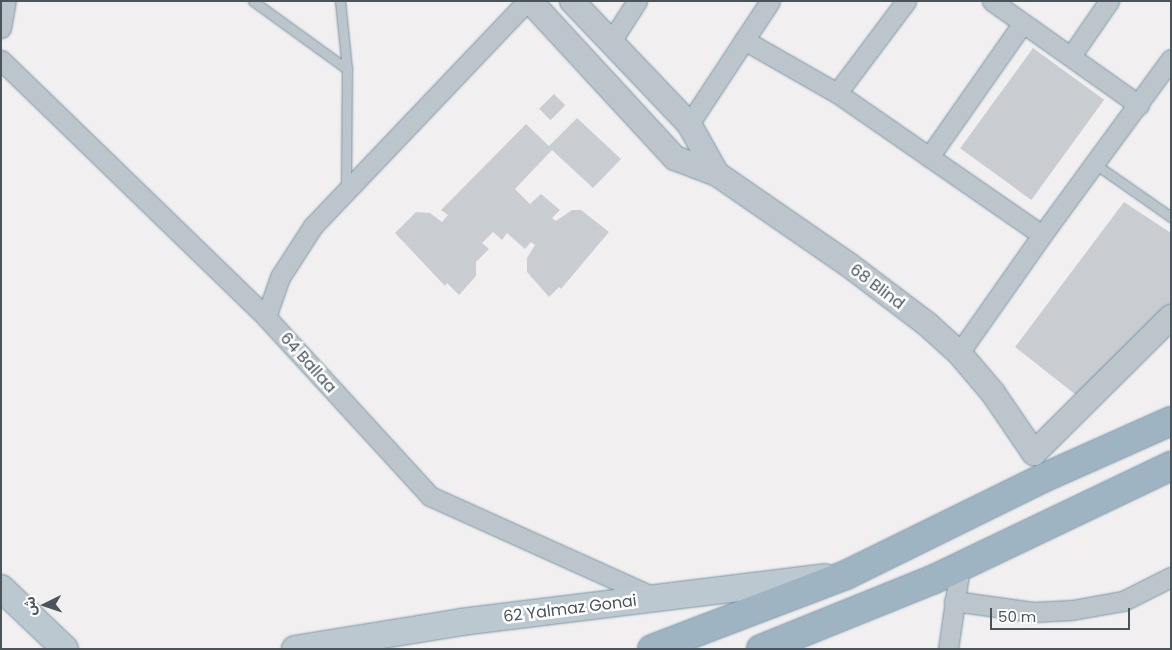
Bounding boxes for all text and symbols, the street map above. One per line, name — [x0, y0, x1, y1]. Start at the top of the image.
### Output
street label: 68 Blind — [846, 260, 908, 314]
street label: 64 Ballaa — [276, 329, 340, 397]
north arrow — [20, 580, 70, 630]
street label: 62 Yalmaz Gonai — [502, 591, 638, 627]
text: ش — [19, 596, 41, 616]
scale bar — [992, 598, 1132, 630]
text: 50 m — [998, 606, 1036, 627]

